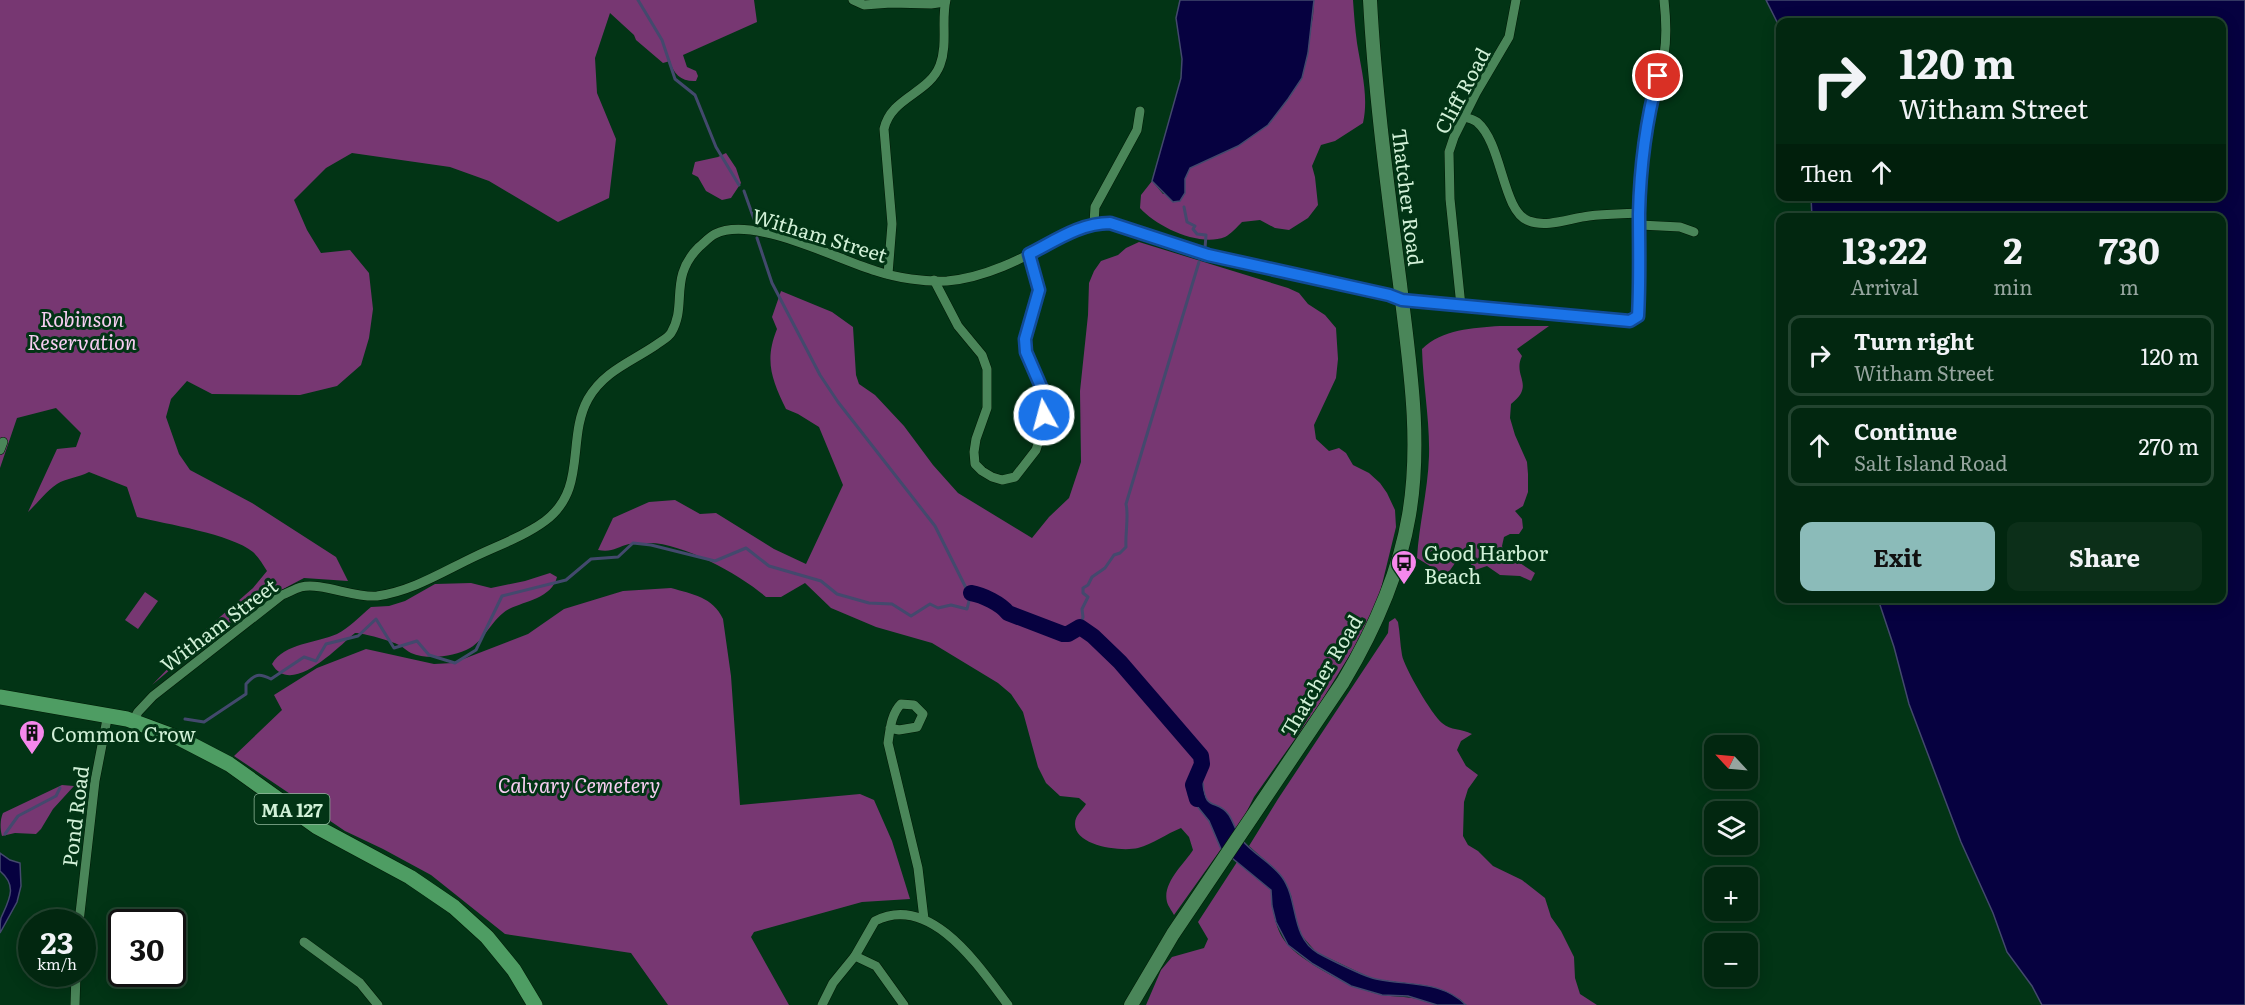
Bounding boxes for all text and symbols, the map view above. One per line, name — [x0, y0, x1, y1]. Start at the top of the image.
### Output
text: 120 m — [1899, 30, 2015, 92]
street label: Cliff Road — [1426, 41, 1496, 139]
icon: right — [1800, 42, 1878, 120]
pin — [1632, 50, 1683, 101]
icon: arrive — [1641, 59, 1674, 92]
text: Witham Street — [1899, 87, 2088, 127]
street label: Thatcher Road — [1386, 127, 1432, 267]
text: Then — [1800, 156, 1853, 189]
icon: ahead — [1865, 156, 1898, 189]
street label: Witham Street — [749, 199, 891, 269]
text: 13:22 — [1842, 222, 1927, 275]
text: 2 — [2003, 222, 2023, 275]
text: 730 — [2098, 222, 2160, 275]
text: Arrival — [1850, 271, 1919, 301]
text: min — [1993, 271, 2032, 301]
text: m — [2120, 271, 2139, 301]
park label: Robinson Reservation — [27, 303, 137, 356]
text: Turn right — [1854, 324, 1974, 357]
icon: right — [1803, 339, 1836, 372]
text: 120 m — [2140, 339, 2199, 372]
text: Witham Street — [1854, 357, 1994, 387]
position arrow — [1012, 383, 1076, 447]
text: Continue — [1854, 414, 1957, 447]
icon: ahead — [1803, 429, 1836, 462]
text: 270 m — [2138, 429, 2199, 462]
text: Salt Island Road — [1854, 447, 2008, 477]
button: Exit — [1800, 522, 1995, 591]
button: Share — [2007, 522, 2202, 591]
place label: Good Harbor Beach — [1424, 537, 1549, 590]
bus stop icon: Good Harbor Beach — [1389, 548, 1419, 586]
street label: Witham Street — [153, 570, 283, 678]
street label: Thatcher Road — [1272, 608, 1368, 742]
building icon: Common Crow — [17, 718, 47, 756]
place label: Common Crow — [51, 718, 196, 748]
north arrow — [1704, 735, 1758, 789]
map controls — [1704, 735, 1758, 987]
street label: Pond Road — [53, 764, 95, 868]
park label: Calvary Cemetery — [498, 769, 660, 799]
road number: MA 127 — [254, 794, 330, 824]
button: layers — [1704, 801, 1758, 855]
button: + — [1704, 867, 1758, 921]
speed limit sign: 30 — [108, 909, 186, 987]
text: 23 — [41, 919, 73, 963]
button: − — [1704, 933, 1758, 987]
text: km/h — [37, 952, 77, 975]

